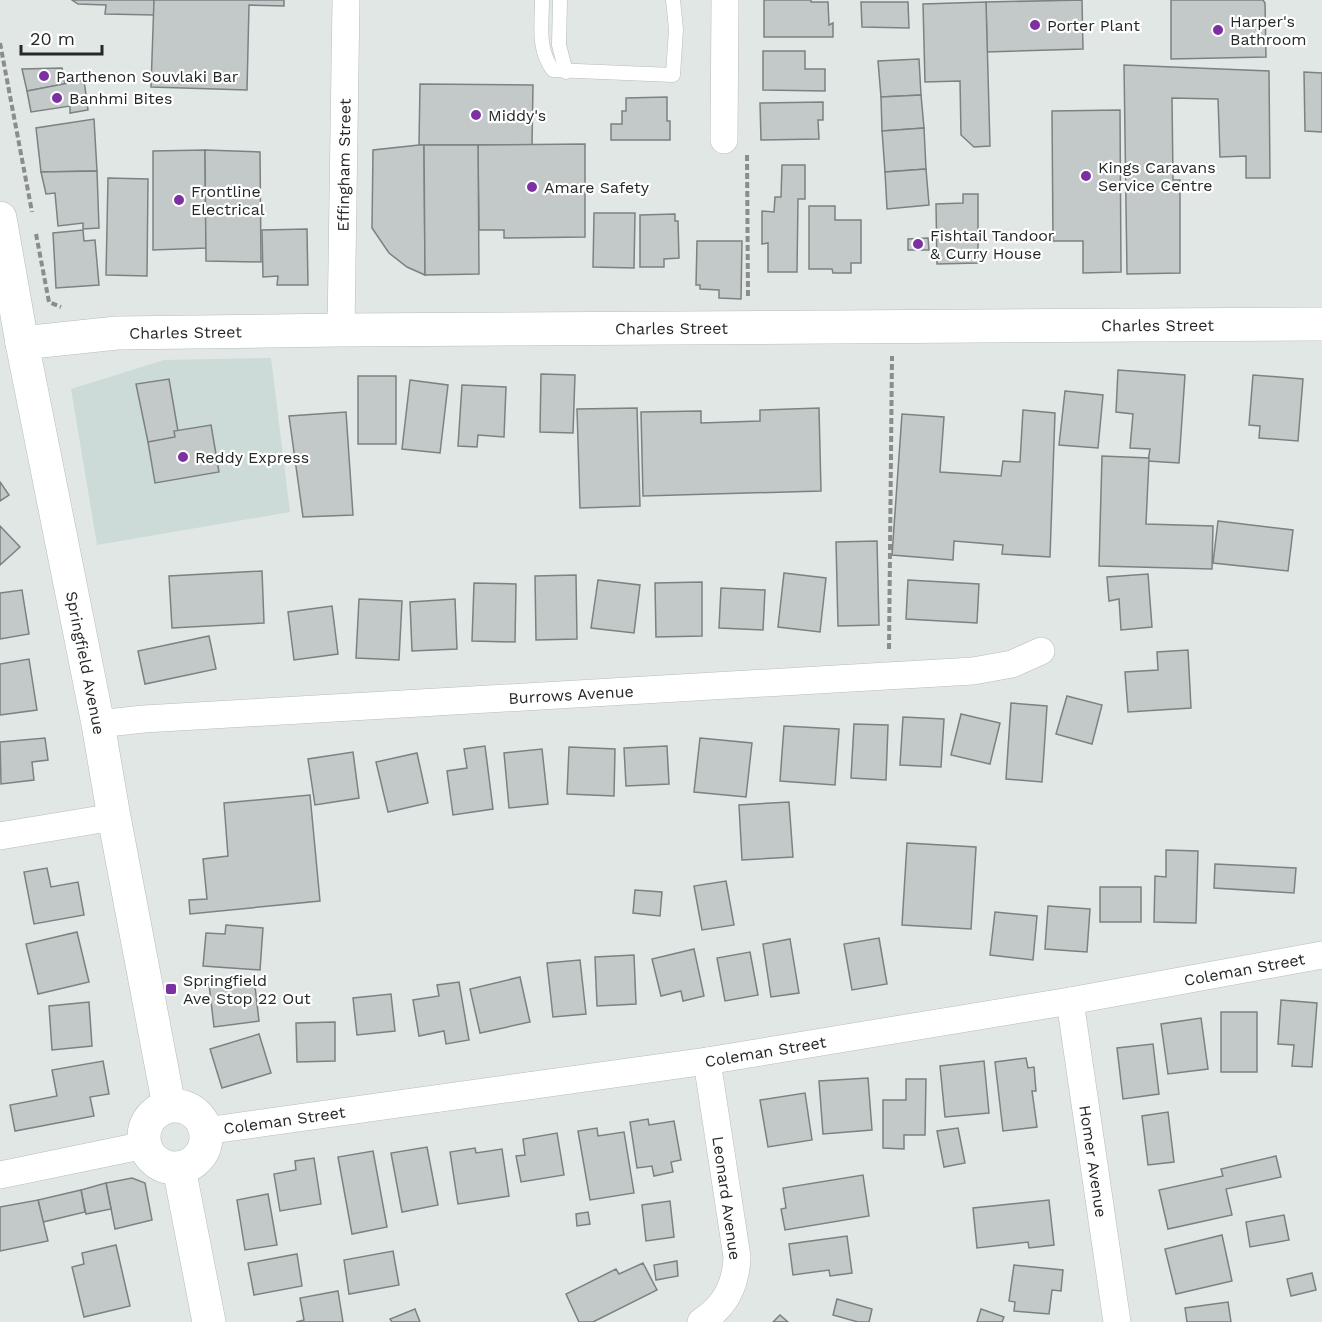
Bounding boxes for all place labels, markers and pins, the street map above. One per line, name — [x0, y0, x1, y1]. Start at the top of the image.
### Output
place label: Harper's Bathroom — [1230, 12, 1307, 49]
place label: Porter Plant — [1047, 16, 1140, 35]
marker: Porter Plant — [1028, 18, 1042, 32]
marker: Harper's Bathroom — [1211, 23, 1225, 37]
place label: Parthenon Souvlaki Bar — [56, 67, 239, 86]
marker: Parthenon Souvlaki Bar — [37, 69, 51, 83]
place label: Banhmi Bites — [69, 89, 172, 108]
marker: Banhmi Bites — [50, 91, 64, 105]
place label: Middy's — [488, 106, 546, 125]
marker: Middy's — [469, 108, 483, 122]
place label: Kings Caravans Service Centre — [1098, 158, 1216, 195]
marker: Kings Caravans Service Centre — [1079, 169, 1093, 183]
place label: Amare Safety — [544, 178, 650, 197]
marker: Amare Safety — [525, 180, 539, 194]
place label: Frontline Electrical — [191, 182, 265, 219]
marker: Frontline Electrical — [172, 193, 186, 207]
place label: Fishtail Tandoor & Curry House — [930, 226, 1055, 263]
marker: Fishtail Tandoor & Curry House — [911, 237, 925, 251]
place label: Reddy Express — [195, 448, 309, 467]
marker: Reddy Express — [176, 450, 190, 464]
place label: Springfield Ave Stop 22 Out — [183, 971, 311, 1008]
marker: Springfield Ave Stop 22 Out — [164, 982, 178, 996]

